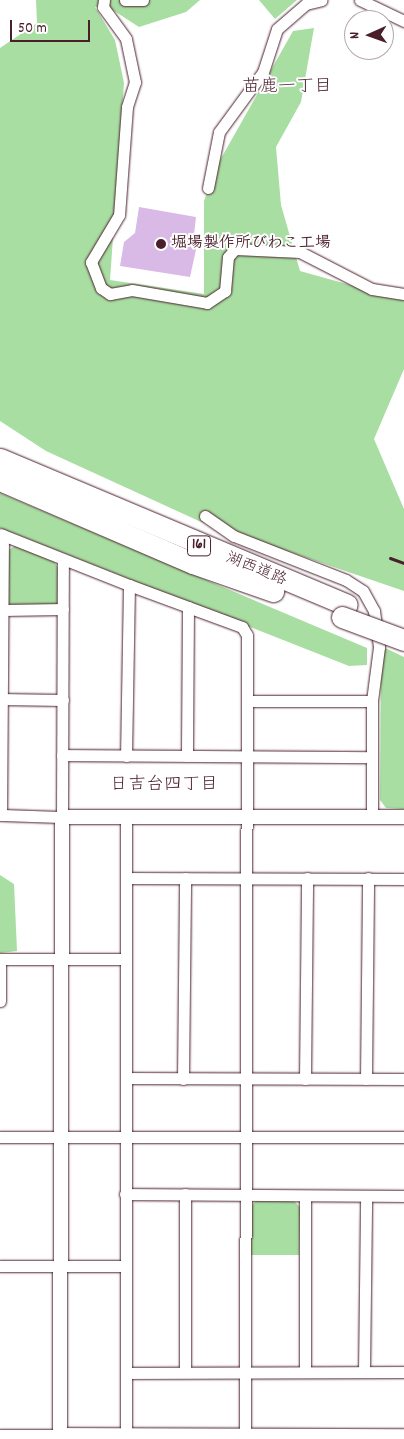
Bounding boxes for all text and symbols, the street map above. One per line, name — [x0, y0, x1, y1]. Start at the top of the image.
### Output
scale bar — [12, 10, 92, 42]
north arrow — [344, 10, 394, 60]
text: 50 m — [18, 18, 47, 40]
text: N — [345, 32, 365, 39]
district label: 苗鹿一丁目 — [242, 77, 332, 99]
place label: 堀場製作所びわこ工場 — [171, 234, 331, 254]
marker: 堀場製作所びわこ工場 — [155, 238, 167, 250]
road number: 161 — [186, 534, 212, 558]
street label: 湖西道路 — [223, 549, 289, 591]
district label: 日吉台四丁目 — [110, 775, 218, 797]

